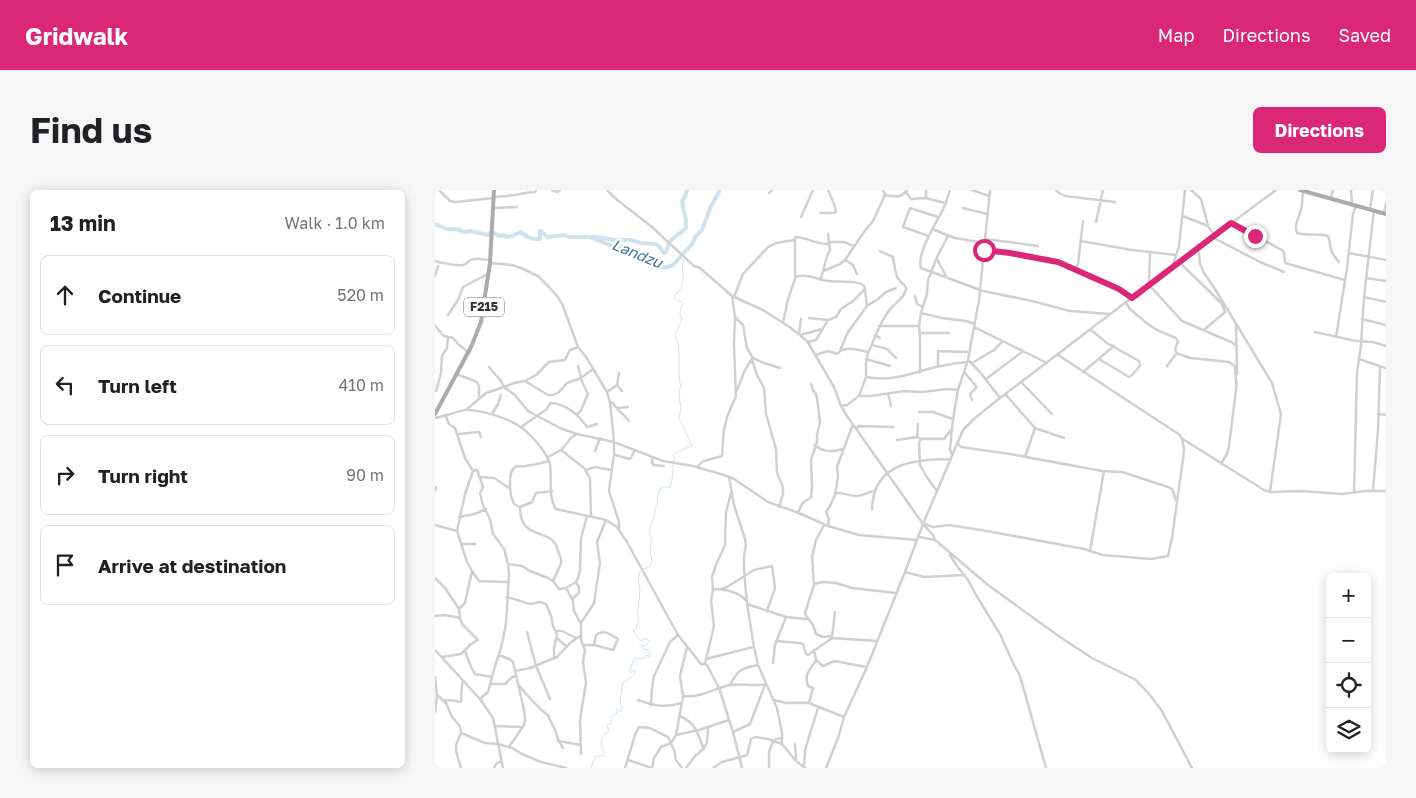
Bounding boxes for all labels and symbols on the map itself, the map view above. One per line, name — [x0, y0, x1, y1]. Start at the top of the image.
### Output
route end — [1244, 225, 1267, 248]
water label: Landzu — [610, 235, 666, 272]
route start — [973, 239, 996, 262]
road number: F215 — [464, 298, 504, 316]

